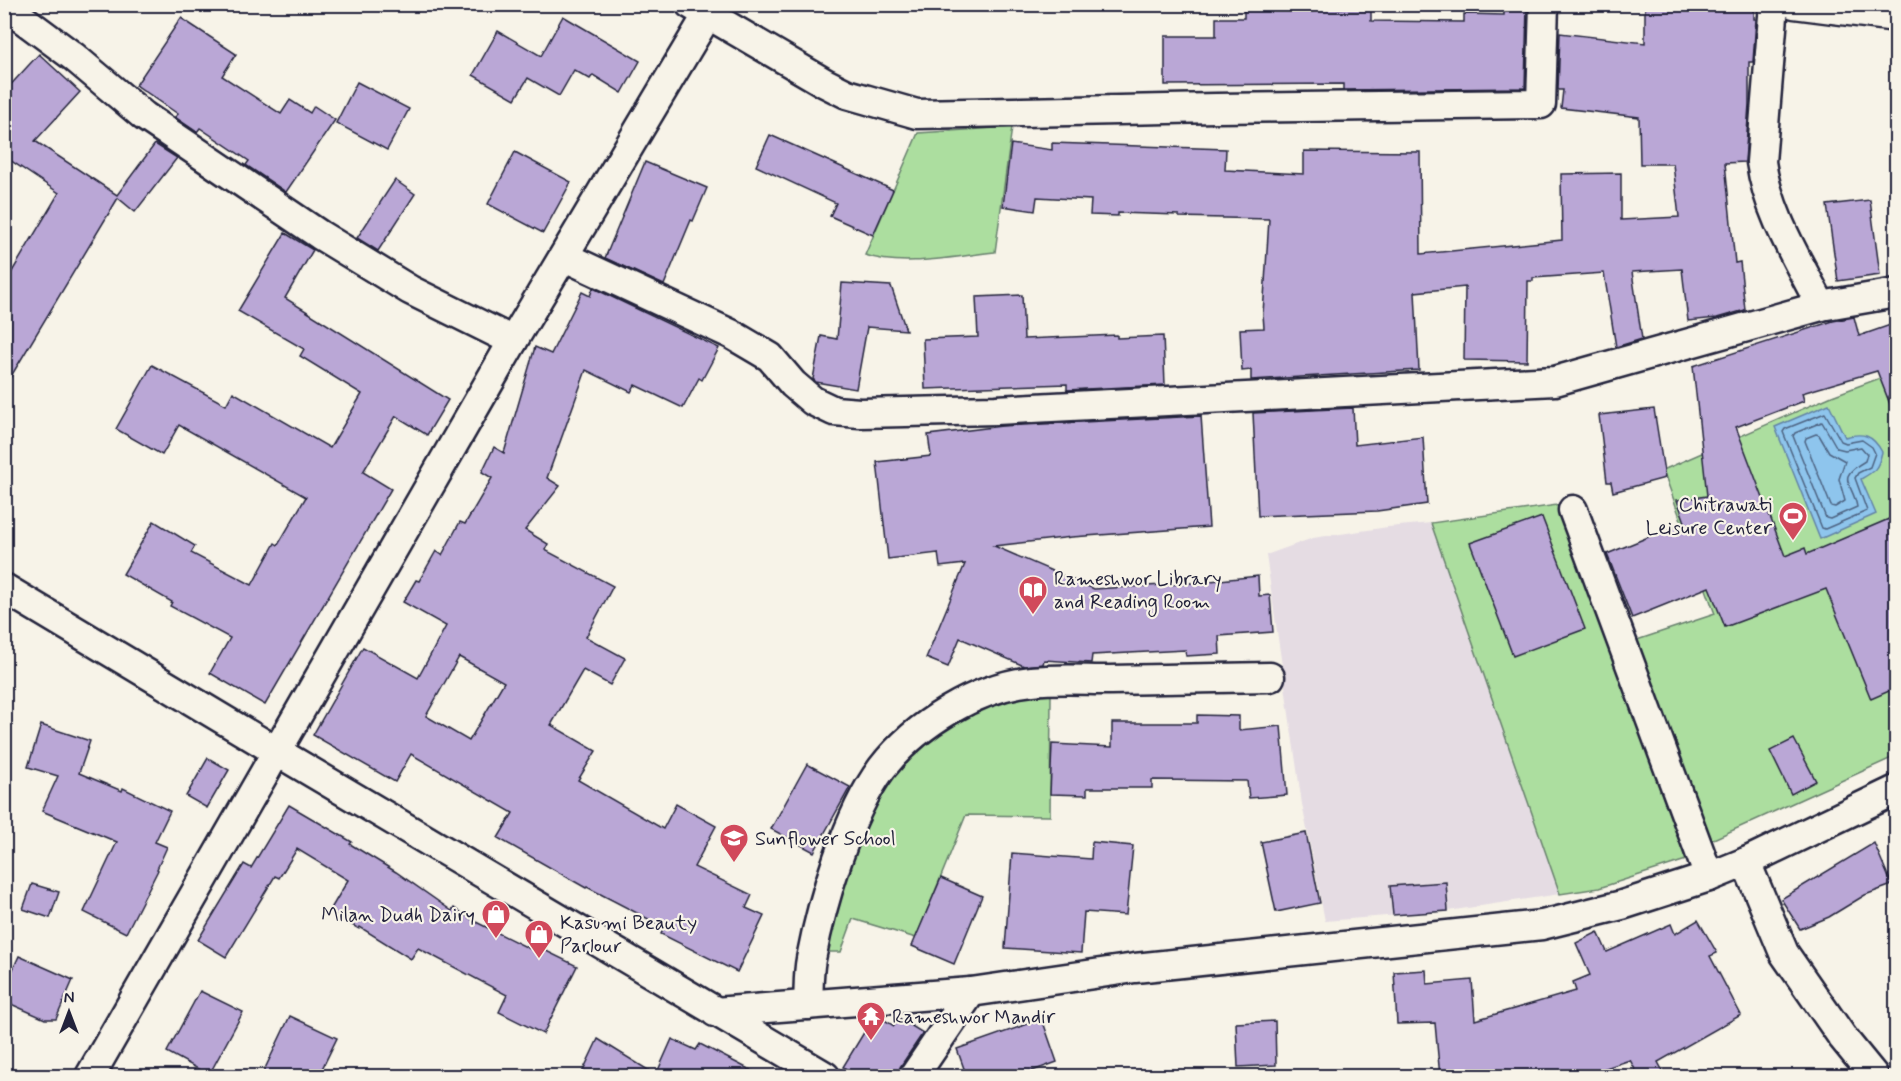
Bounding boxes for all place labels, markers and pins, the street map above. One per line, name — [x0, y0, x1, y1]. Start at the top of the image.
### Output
place label: Chitrawati Leisure Center — [1646, 492, 1773, 542]
sports icon: Chitrawati Leisure Center — [1777, 500, 1809, 542]
place label: Rameshwor Library and Reading Room — [1054, 566, 1222, 617]
library icon: Rameshwor Library and Reading Room — [1017, 574, 1049, 616]
school or university icon: Sunflower School — [718, 822, 750, 864]
place label: Sunflower School — [755, 826, 896, 853]
shop icon: Milan Dudh Dairy — [480, 898, 512, 940]
place label: Milan Dudh Dairy — [321, 902, 475, 929]
place label: Kasumi Beauty Parlour — [560, 910, 697, 960]
shop icon: Kasumi Beauty Parlour — [523, 918, 555, 960]
temple icon: Rameshwor Mandir — [855, 1000, 887, 1042]
place label: Rameshwor Mandir — [892, 1004, 1056, 1031]

